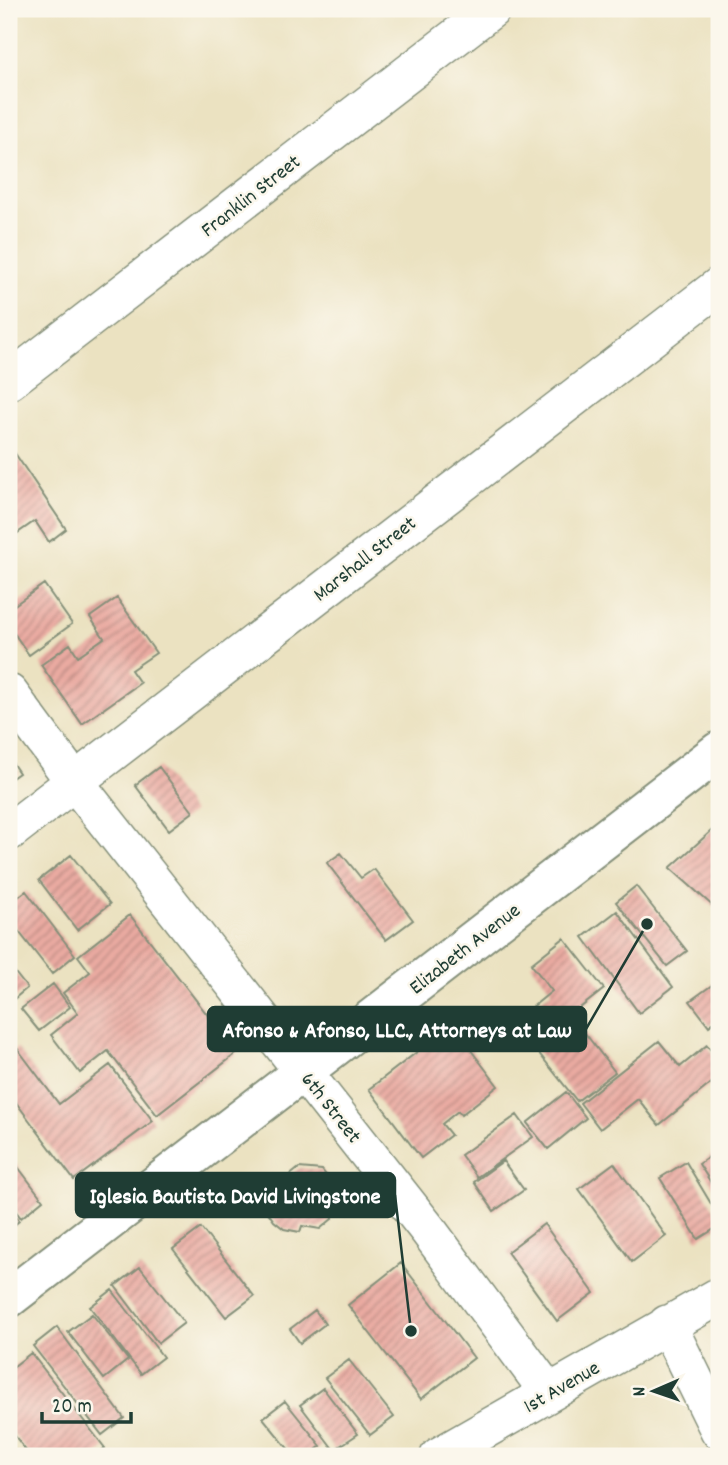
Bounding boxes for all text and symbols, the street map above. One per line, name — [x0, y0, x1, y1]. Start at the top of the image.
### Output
street label: Franklin Street — [195, 149, 308, 246]
street label: Marshall Street — [308, 510, 424, 610]
street label: Elizabeth Avenue — [404, 897, 528, 1003]
callout: Afonso & Afonso, LLC., Attorneys at Law — [208, 1007, 586, 1051]
text: Afonso & Afonso, LLC., Attorneys at Law — [222, 1016, 572, 1049]
street label: 6th Street — [292, 1067, 367, 1151]
callout: Iglesia Bautista David Livingstone — [76, 1173, 395, 1217]
text: Iglesia Bautista David Livingstone — [89, 1182, 381, 1215]
street label: 1st Avenue — [519, 1355, 606, 1422]
north arrow — [620, 1356, 690, 1426]
scale bar — [42, 1381, 131, 1425]
text: N — [627, 1386, 654, 1397]
text: 20 m — [52, 1393, 92, 1423]

